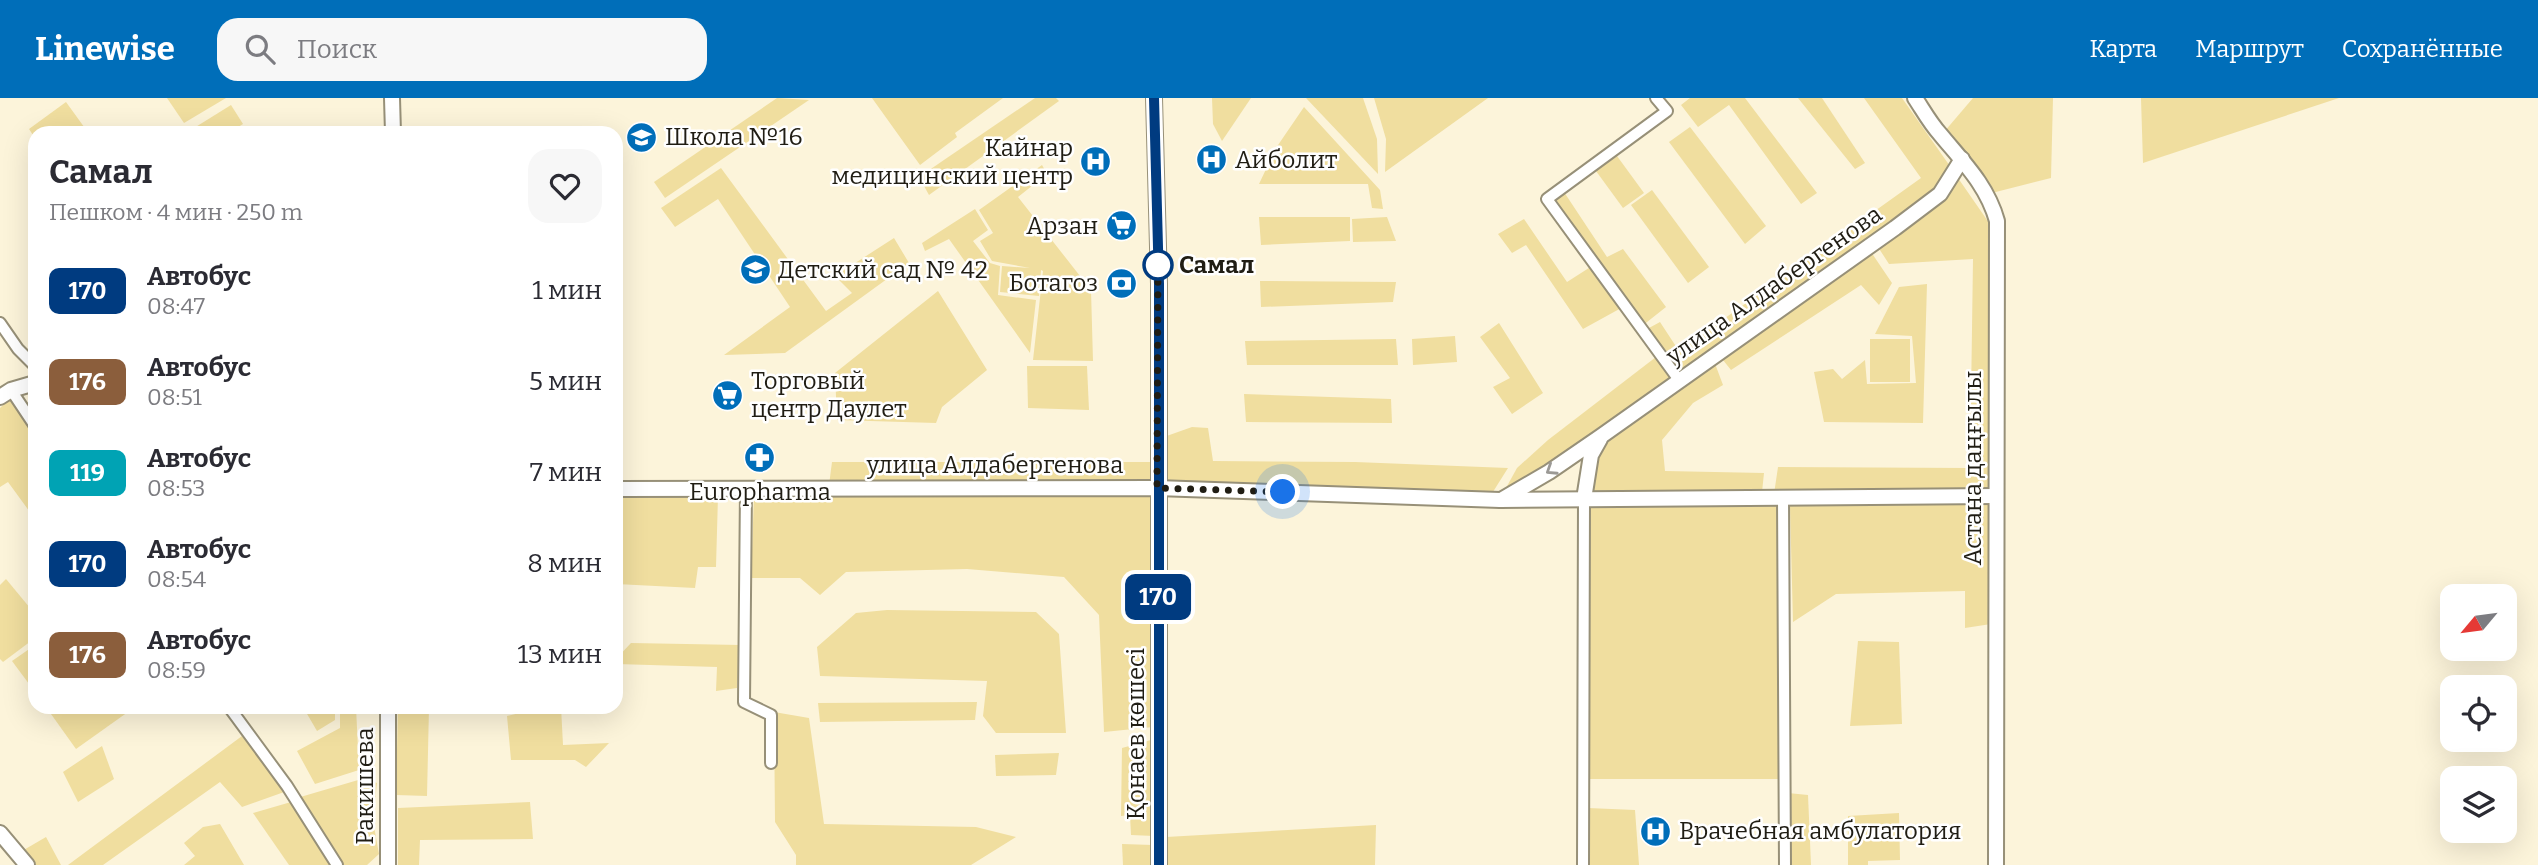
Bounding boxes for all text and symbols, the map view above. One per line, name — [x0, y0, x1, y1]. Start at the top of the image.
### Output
search box — [217, 18, 707, 81]
text: Linewise — [35, 29, 175, 69]
icon: search — [241, 30, 279, 68]
text: Поиск — [297, 34, 377, 65]
text: Карта — [2089, 35, 2157, 63]
text: Маршрут — [2195, 35, 2304, 63]
text: Сохранённые — [2342, 35, 2503, 63]
school or university icon: Школа №16 — [625, 120, 659, 154]
place label: Школа №16 — [665, 123, 803, 151]
place label: Кайнар медицинский центр — [832, 134, 1073, 190]
hospital icon: Айболит — [1195, 143, 1229, 177]
hospital icon: Кайнар медицинский центр — [1079, 145, 1113, 179]
place label: Айболит — [1235, 146, 1337, 174]
button: heart — [528, 149, 602, 223]
text: Самал — [49, 152, 152, 192]
text: Пешком · 4 мин · 250 m — [49, 198, 303, 226]
street label: улица Алдабергенова — [1660, 200, 1887, 371]
supermarket icon: Арзан — [1104, 209, 1138, 243]
place label: Арзан — [1026, 212, 1098, 240]
marker: Самал — [1143, 250, 1173, 280]
place label: Самал — [1179, 251, 1254, 279]
school or university icon: Детский сад № 42 — [738, 253, 772, 287]
place label: Детский сад № 42 — [778, 256, 988, 284]
text: Автобус — [147, 261, 251, 292]
bank icon: Ботагоз — [1104, 266, 1138, 300]
place label: Ботагоз — [1009, 269, 1098, 297]
text: 1 мин — [532, 275, 602, 306]
text: 170 — [69, 277, 106, 305]
text: 08:47 — [147, 292, 205, 320]
text: Автобус — [147, 352, 251, 383]
text: 5 мин — [529, 366, 602, 397]
place label: Торговый центр Даулет — [751, 367, 907, 423]
text: 176 — [69, 368, 106, 396]
street label: Астана даңғылы — [1959, 371, 1987, 565]
supermarket icon: Торговый центр Даулет — [711, 378, 745, 412]
text: 08:51 — [147, 383, 202, 411]
pharmacy icon: Europharma — [743, 441, 777, 475]
text: Автобус — [147, 443, 251, 474]
street label: улица Алдабергенова — [866, 451, 1123, 479]
text: 7 мин — [530, 457, 602, 488]
text: 119 — [70, 459, 105, 487]
one-way arrow — [1546, 462, 1559, 475]
text: 08:53 — [147, 474, 205, 502]
your location — [1265, 474, 1300, 509]
place label: Europharma — [689, 478, 831, 506]
text: Автобус — [147, 534, 251, 565]
text: 8 мин — [527, 548, 602, 579]
text: 170 — [69, 550, 106, 578]
text: 08:54 — [147, 565, 206, 593]
line badge: 170 — [1118, 574, 1198, 620]
text: 170 — [1139, 583, 1177, 611]
north arrow — [2440, 584, 2516, 662]
map controls — [2440, 584, 2517, 843]
text: Автобус — [147, 625, 251, 656]
text: 13 мин — [517, 639, 602, 670]
text: 176 — [69, 641, 106, 669]
street label: Қонаев көшесі — [1122, 648, 1150, 820]
text: 08:59 — [147, 656, 206, 684]
button: locate — [2440, 675, 2517, 752]
street label: Ракишева — [351, 727, 379, 845]
button: layers — [2440, 766, 2517, 843]
hospital icon: Врачебная амбулатория — [1639, 814, 1673, 848]
place label: Врачебная амбулатория — [1679, 817, 1961, 845]

